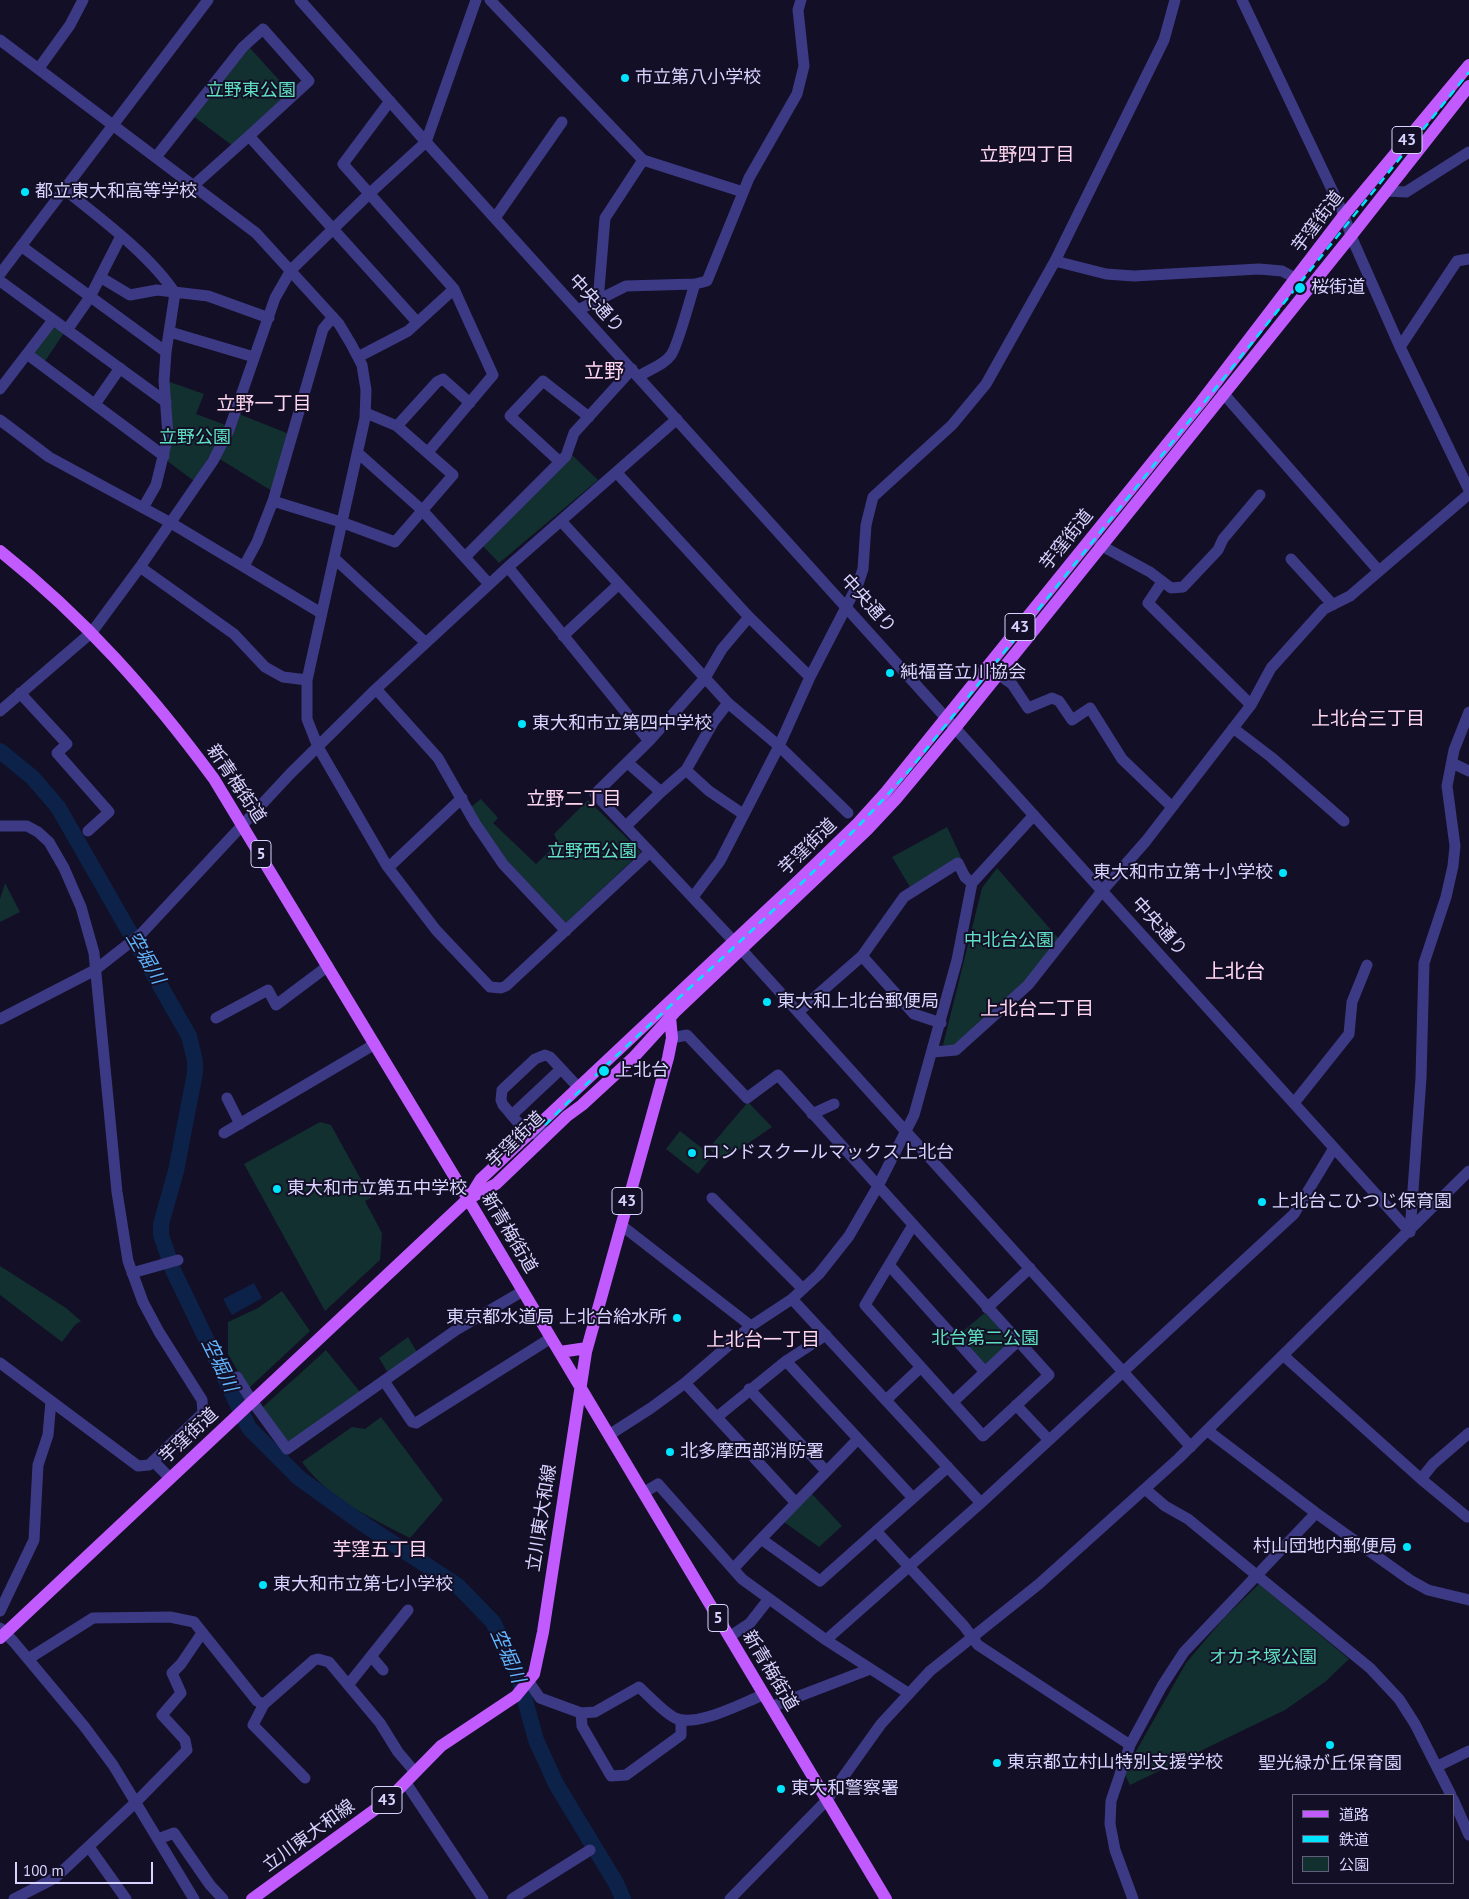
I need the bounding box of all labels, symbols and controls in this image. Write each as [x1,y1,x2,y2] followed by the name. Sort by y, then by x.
[635,67,761,89] place label: 市立第八小学校
[619,72,631,84] marker: 市立第八小学校
[206,80,296,102] park label: 立野東公園
[1392,126,1422,154] road number: 43
[980,145,1074,167] district label: 立野四丁目
[35,181,197,203] place label: 都立東大和高等学校
[19,186,31,198] marker: 都立東大和高等学校
[1288,187,1348,257] street label: 芋窪街道
[564,270,628,338] street label: 中央通り
[1311,277,1365,299] place label: 桜街道
[1293,281,1307,295] marker: 桜街道
[584,360,624,384] district label: 立野
[217,394,311,416] district label: 立野一丁目
[159,427,231,449] park label: 立野公園
[1036,505,1098,575] street label: 芋窪街道
[836,570,900,638] street label: 中央通り
[1005,614,1035,640] road number: 43
[900,662,1026,684] place label: 純福音立川協会
[884,667,896,679] marker: 純福音立川協会
[1311,709,1425,731] district label: 上北台三丁目
[532,713,712,735] place label: 東大和市立第四中学校
[516,718,528,730] marker: 東大和市立第四中学校
[202,741,270,827] street label: 新青梅街道
[527,789,621,811] district label: 立野二丁目
[775,814,841,880] street label: 芋窪街道
[251,841,271,868] road number: 5
[547,841,637,863] park label: 立野西公園
[1093,862,1273,884] place label: 東大和市立第十小学校
[1277,867,1289,879] marker: 東大和市立第十小学校
[1127,893,1191,961] street label: 中央通り
[121,928,169,988] water label: 空堀川
[964,930,1054,952] park label: 中北台公園
[1205,960,1265,984] district label: 上北台
[777,991,939,1013] place label: 東大和上北台郵便局
[761,996,773,1008] marker: 東大和上北台郵便局
[980,999,1094,1021] district label: 上北台二丁目
[615,1060,669,1082] place label: 上北台
[597,1064,611,1078] marker: 上北台
[483,1107,549,1173] street label: 芋窪街道
[702,1142,954,1164] place label: ロンドスクールマックス上北台
[686,1147,698,1159] marker: ロンドスクールマックス上北台
[287,1178,467,1200] place label: 東大和市立第五中学校
[271,1183,283,1195] marker: 東大和市立第五中学校
[612,1188,642,1214] road number: 43
[477,1189,541,1277] street label: 新青梅街道
[1272,1191,1452,1213] place label: 上北台こひつじ保育園
[1256,1196,1268,1208] marker: 上北台こひつじ保育園
[446,1307,667,1329] place label: 東京都水道局 上北台給水所
[671,1312,683,1324] marker: 東京都水道局 上北台給水所
[931,1328,1039,1350] park label: 北台第二公園
[706,1330,820,1352] district label: 上北台一丁目
[196,1334,242,1396] water label: 空堀川
[155,1404,223,1468] street label: 芋窪街道
[680,1441,824,1463] place label: 北多摩西部消防署
[664,1446,676,1458] marker: 北多摩西部消防署
[523,1463,561,1573] street label: 立川東大和線
[1253,1536,1397,1558] place label: 村山団地内郵便局
[333,1540,427,1562] district label: 芋窪五丁目
[1401,1541,1413,1553] marker: 村山団地内郵便局
[273,1574,453,1596] place label: 東大和市立第七小学校
[257,1579,269,1591] marker: 東大和市立第七小学校
[708,1605,728,1632] road number: 5
[485,1625,529,1687] water label: 空堀川
[738,1627,802,1715] street label: 新青梅街道
[1209,1647,1317,1669] park label: オカネ塚公園
[1324,1739,1336,1751] marker: 聖光緑が丘保育園
[1007,1752,1223,1774] place label: 東京都立村山特別支援学校
[1258,1753,1402,1775] place label: 聖光緑が丘保育園
[991,1757,1003,1769] marker: 東京都立村山特別支援学校
[791,1778,899,1800] place label: 東大和警察署
[775,1783,787,1795] marker: 東大和警察署
[372,1786,402,1814] road number: 43
[1292,1794,1454,1884] legend
[259,1796,359,1876] street label: 立川東大和線
[1339,1805,1369,1824] text: 道路
[1339,1830,1369,1849] text: 鉄道
[18,1852,155,1884] scale bar
[1339,1855,1369,1874] text: 公園
[23,1861,64,1880] text: 100 m

